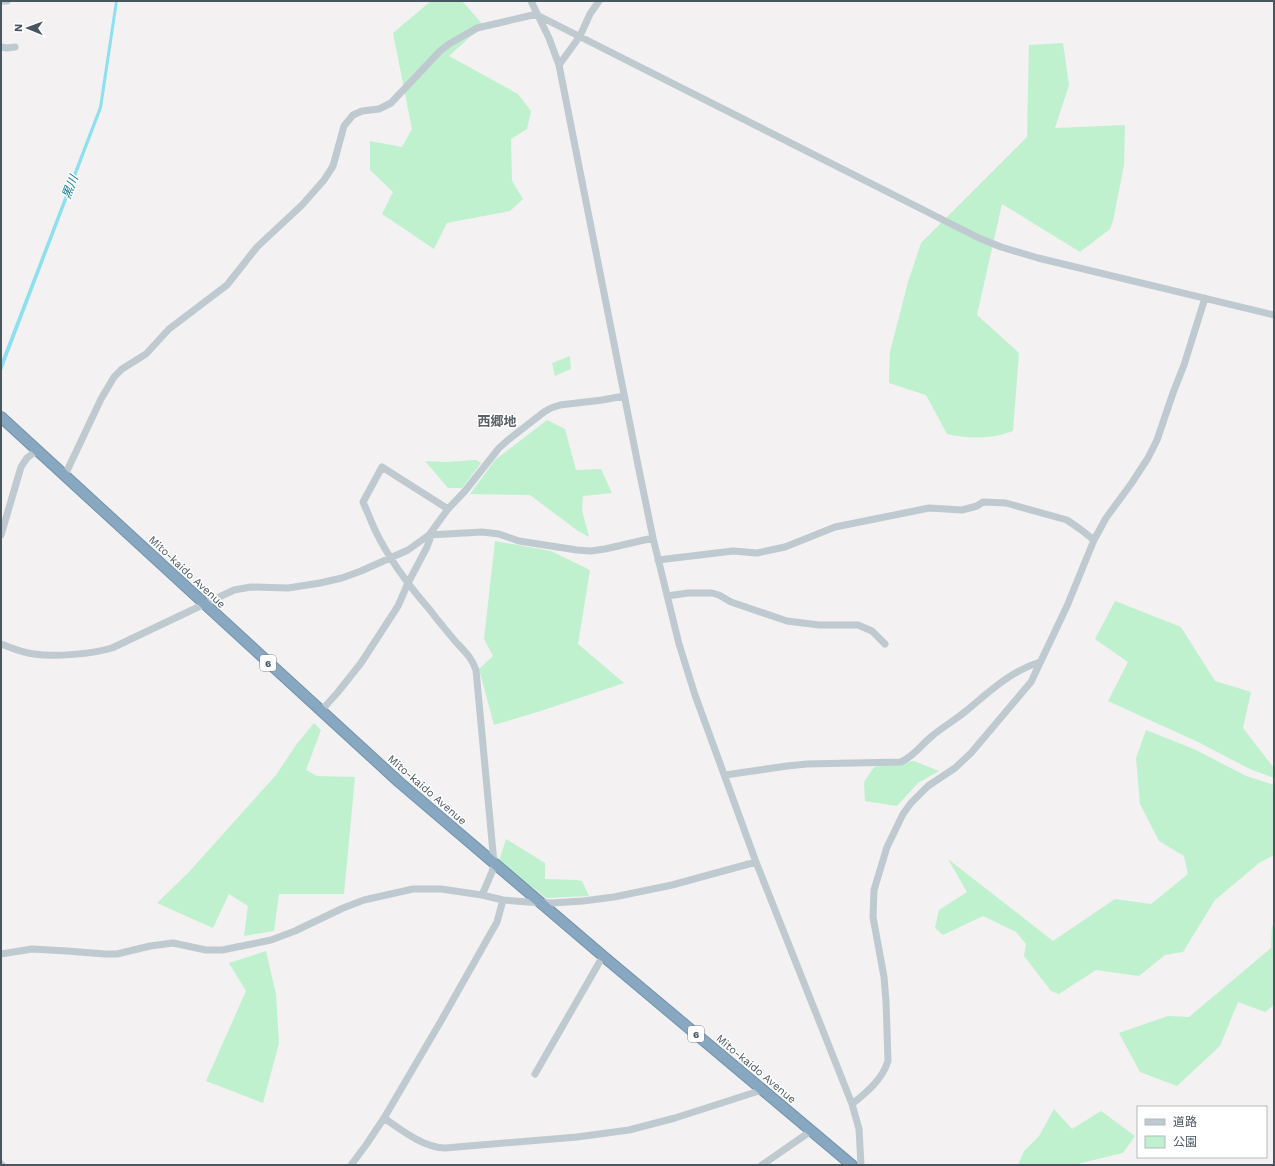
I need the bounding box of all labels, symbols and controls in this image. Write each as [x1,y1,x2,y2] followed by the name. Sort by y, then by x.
[8,8,48,48] north arrow
[12,24,25,32] text: N
[59,171,82,201] water label: 黒川
[477,414,517,429] district label: 西郷地
[146,533,228,611] street label: Mito-kaido Avenue
[260,655,276,671] road number: 6
[385,752,469,828] street label: Mito-kaido Avenue
[688,1026,704,1042] road number: 6
[713,1032,799,1106] street label: Mito-kaido Avenue
[1137,1106,1267,1158] legend
[1173,1115,1197,1129] text: 道路
[1173,1135,1197,1149] text: 公園

